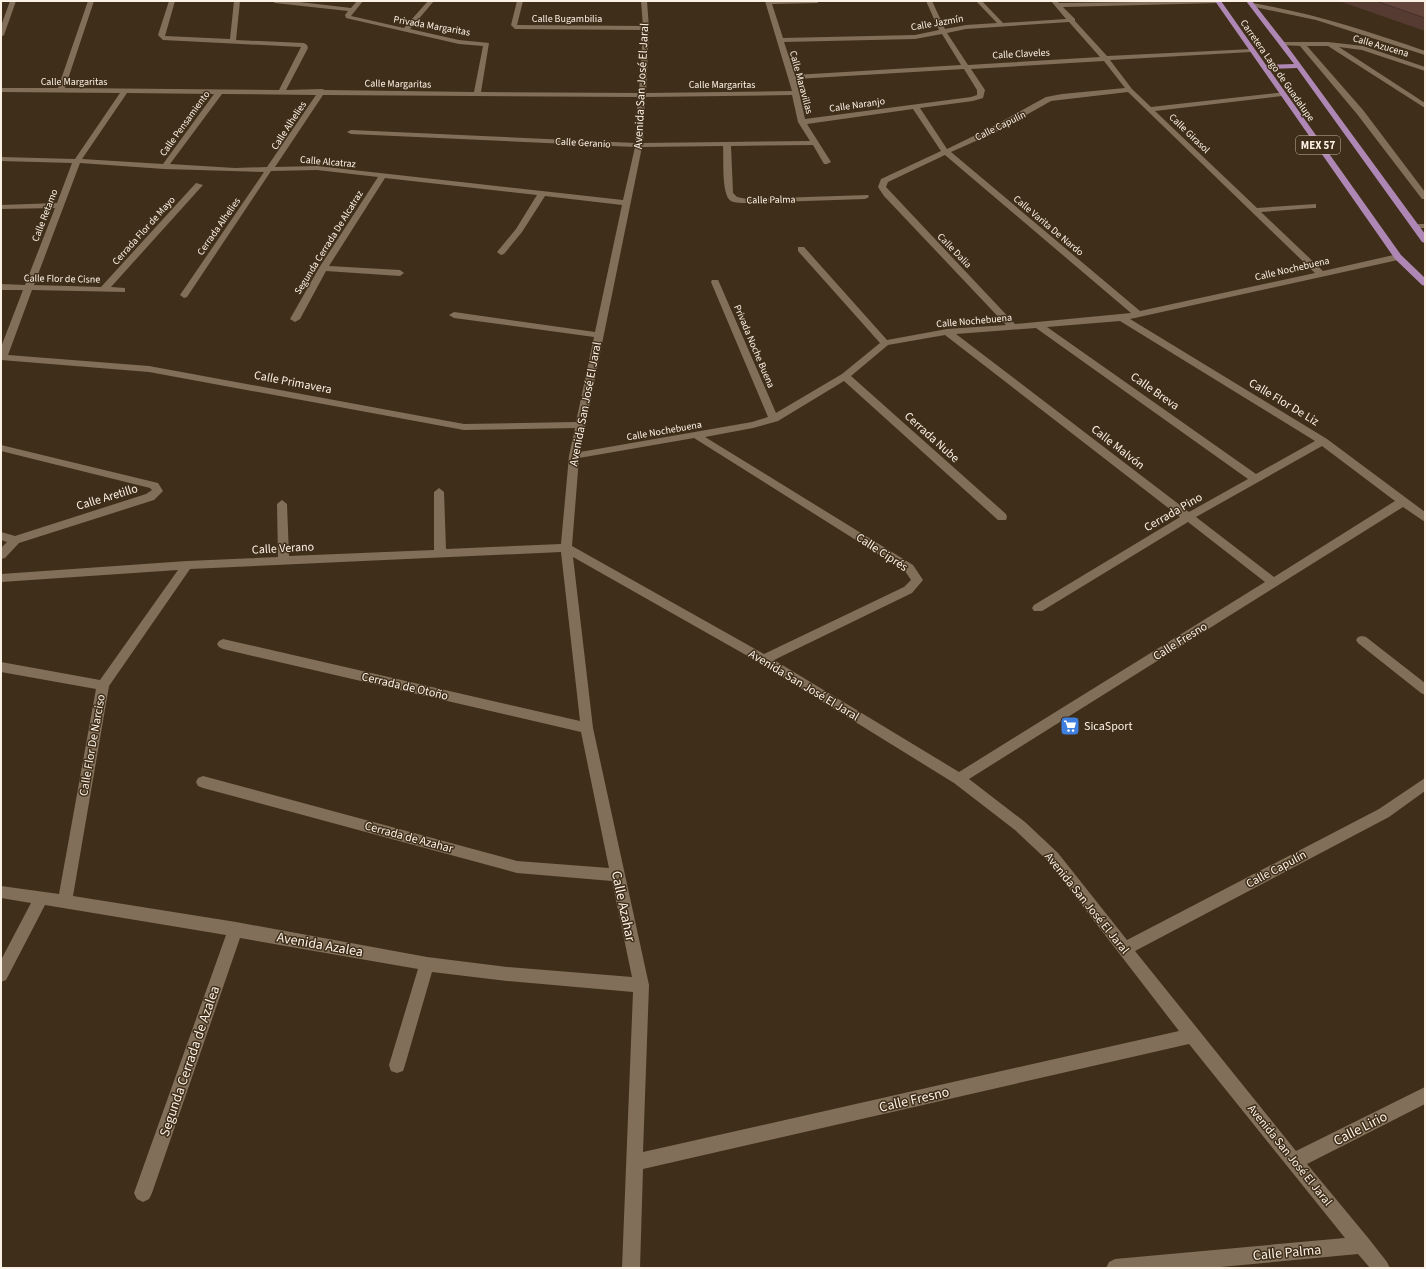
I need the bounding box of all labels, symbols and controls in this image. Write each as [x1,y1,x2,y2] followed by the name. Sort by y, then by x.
[910,11,965,34] street label: Calle Jazmín
[392,12,471,40] street label: Privada Margaritas
[532,12,602,26] street label: Calle Bugambilia
[1237,17,1318,124] street label: Carretera Lago de Guadalupe
[630,23,653,149] street label: Avenida San José El Jaral
[1351,31,1410,61] street label: Calle Azucena
[992,46,1050,62] street label: Calle Claveles
[786,49,816,115] street label: Calle Maravillas
[41,75,107,89] street label: Calle Margaritas
[364,76,431,92] street label: Calle Margaritas
[689,78,755,92] street label: Calle Margaritas
[156,88,213,159] street label: Calle Pensamiento
[828,94,886,116] street label: Calle Naranjo
[268,99,310,153] street label: Calle Alhelies
[973,108,1028,144] street label: Calle Capulín
[1166,111,1213,157] street label: Calle Girasol
[555,135,611,151] street label: Calle Geranio
[1296,136,1340,154] road number: MEX 57
[299,153,356,171] street label: Calle Alcatraz
[29,187,61,244] street label: Calle Retamo
[291,188,367,297] street label: Segunda Cerrada De Alcatraz
[1010,192,1087,259] street label: Calle Varita De Nardo
[109,193,178,268] street label: Cerrada Flor de Mayo
[746,193,796,207] street label: Calle Palma
[194,195,244,258] street label: Cerrada Alhelies
[934,230,975,271] street label: Calle Dalia
[1254,254,1331,284] street label: Calle Nochebuena
[24,271,100,287] street label: Calle Flor de Cisne
[730,303,778,390] street label: Privada Noche Buena
[936,311,1013,331] street label: Calle Nochebuena
[565,341,606,468] street label: Avenida San José El Jaral
[253,367,333,398] street label: Calle Primavera
[1127,368,1182,414] street label: Calle Breva
[1245,375,1322,430] street label: Calle Flor De Liz
[900,408,963,467] street label: Cerrada Nube
[625,417,703,444] street label: Calle Nochebuena
[1087,421,1148,474] street label: Calle Malvón
[74,480,140,515] street label: Calle Aretillo
[1141,489,1206,536] street label: Cerrada Pino
[852,529,911,576] street label: Calle Ciprés
[251,538,315,559] street label: Calle Verano
[1150,618,1211,665] street label: Calle Fresno
[745,646,862,725] street label: Avenida San José El Jaral
[360,668,450,705] street label: Cerrada de Otoño
[75,693,110,797] street label: Calle Flor De Narciso
[1059,715,1081,737] supermarket icon: SicaSport
[1084,718,1133,735] place label: SicaSport
[363,817,456,858] street label: Cerrada de Azahar
[1243,846,1309,892] street label: Calle Capulín
[1040,849,1133,958] street label: Avenida San José El Jaral
[606,869,640,944] street label: Calle Azahar
[275,928,365,962] street label: Avenida Azalea
[155,983,225,1139] street label: Segunda Cerrada de Azalea
[877,1082,951,1118] street label: Calle Fresno
[1243,1101,1336,1210] street label: Avenida San José El Jaral
[1330,1107,1391,1151] street label: Calle Lirio
[1252,1240,1322,1266] street label: Calle Palma

